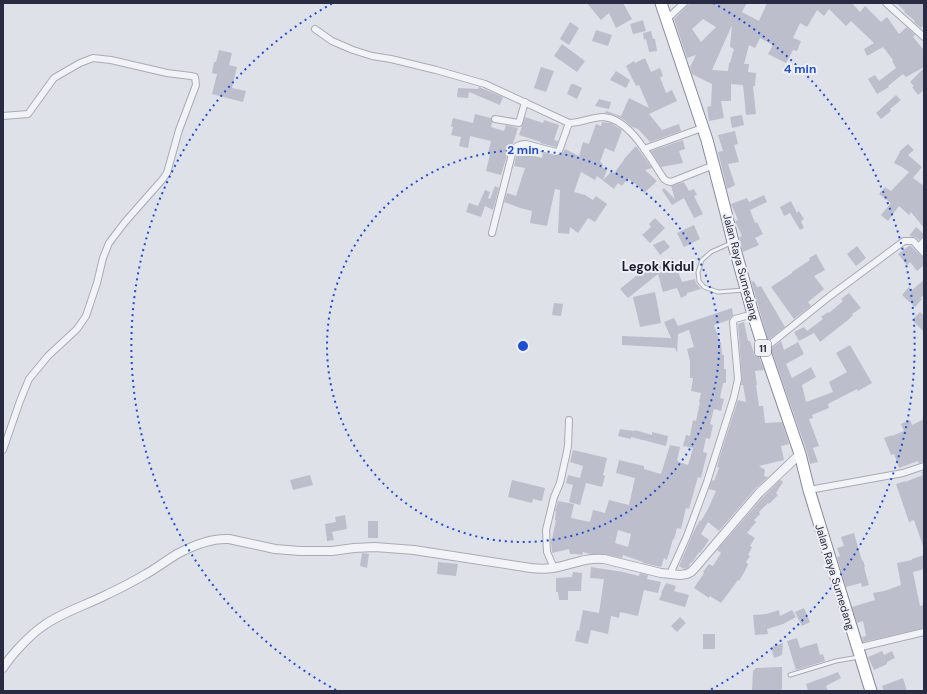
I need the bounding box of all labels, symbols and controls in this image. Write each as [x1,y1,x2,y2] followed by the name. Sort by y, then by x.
[784,61,816,77] text: 4 min
[507,142,539,158] text: 2 min
[720,212,762,322] street label: Jalan Raya Sumedang
[622,258,694,275] district label: Legok Kidul
[516,339,530,353] centre of rings
[755,340,771,356] road number: 11
[812,522,858,632] street label: Jalan Raya Sumedang

